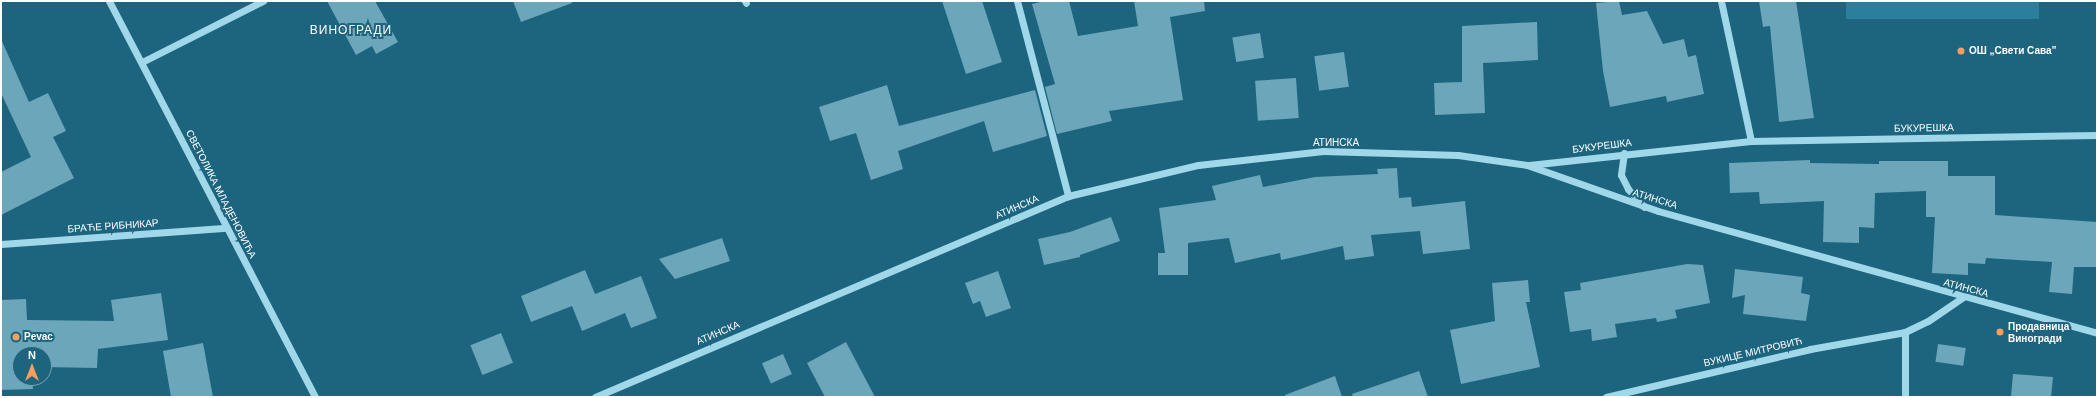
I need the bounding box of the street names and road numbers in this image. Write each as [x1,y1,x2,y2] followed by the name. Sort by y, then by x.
[1894,121,1954,135] street label: БУКУРЕШКА
[183,128,259,260] street label: СВЕТОЛИКА МЛАДЕНОВИЋА
[1572,136,1632,156] street label: БУКУРЕШКА
[1313,137,1359,149] street label: АТИНСКА
[1631,187,1679,211] street label: АТИНСКА
[993,192,1041,222] street label: АТИНСКА
[67,217,159,235] street label: БРАЋЕ РИБНИКАР
[1942,276,1990,300] street label: АТИНСКА
[694,318,742,348] street label: АТИНСКА
[1703,335,1803,369] street label: ВУКИЦЕ МИТРОВИЋ

